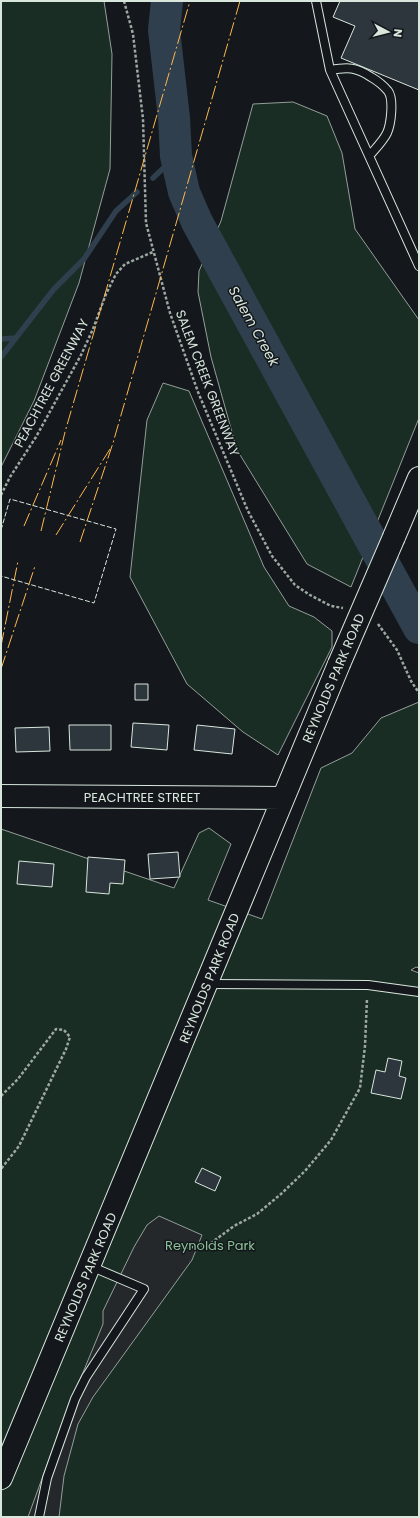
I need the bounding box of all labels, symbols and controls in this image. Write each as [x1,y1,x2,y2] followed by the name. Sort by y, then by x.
[368,12,408,52] north arrow
[389,28,406,38] text: N
[224,282,285,370] water label: Salem Creek
[171,307,244,460] street label: SALEM CREEK GREENWAY
[9,315,94,451] street label: PEACHTREE GREENWAY
[298,611,369,746] street label: REYNOLDS PARK ROAD
[84,788,200,807] street label: PEACHTREE STREET
[175,910,244,1046] street label: REYNOLDS PARK ROAD
[50,1210,121,1345] street label: REYNOLDS PARK ROAD
[165,1236,255,1255] park label: Reynolds Park

